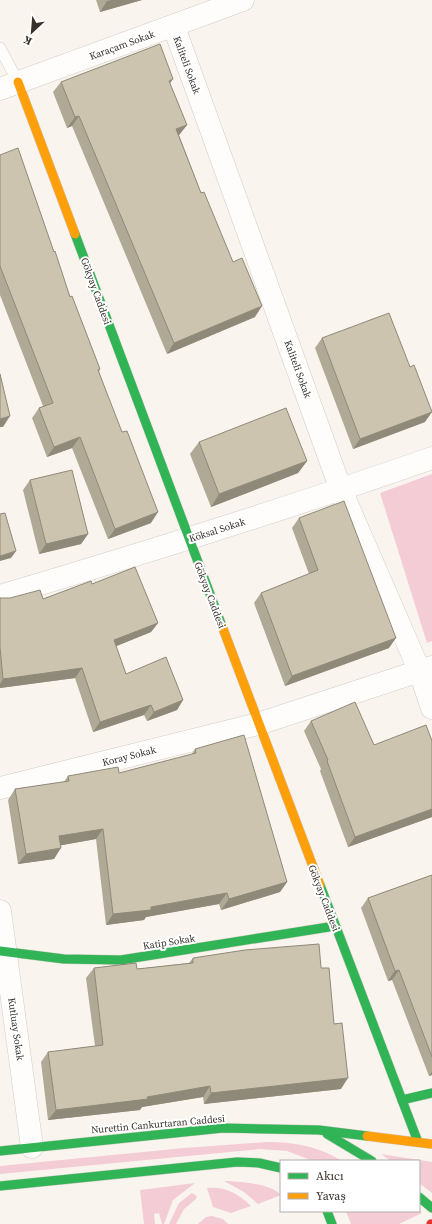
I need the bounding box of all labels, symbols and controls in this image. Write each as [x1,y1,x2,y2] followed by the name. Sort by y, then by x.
[12,12,52,52] north arrow
[88,27,157,63] street label: Karaçam Sokak
[21,32,35,49] text: K
[171,34,204,96] street label: Kaliteli Sokak
[78,256,114,326] street label: Gökyay Caddesi
[282,338,315,400] street label: Kaliteli Sokak
[187,515,247,545] street label: Köksal Sokak
[191,560,229,630] street label: Gökyay Caddesi
[101,743,158,769] street label: Koray Sokak
[305,863,343,933] street label: Gökyay Caddesi
[142,931,196,953] street label: Katip Sokak
[5,997,27,1062] street label: Kutluay Sokak
[91,1112,225,1136] street label: Nurettin Cankurtaran Caddesi
[280,1160,420,1212] legend
[316,1168,344,1184] text: Akıcı
[316,1188,346,1204] text: Yavaş

